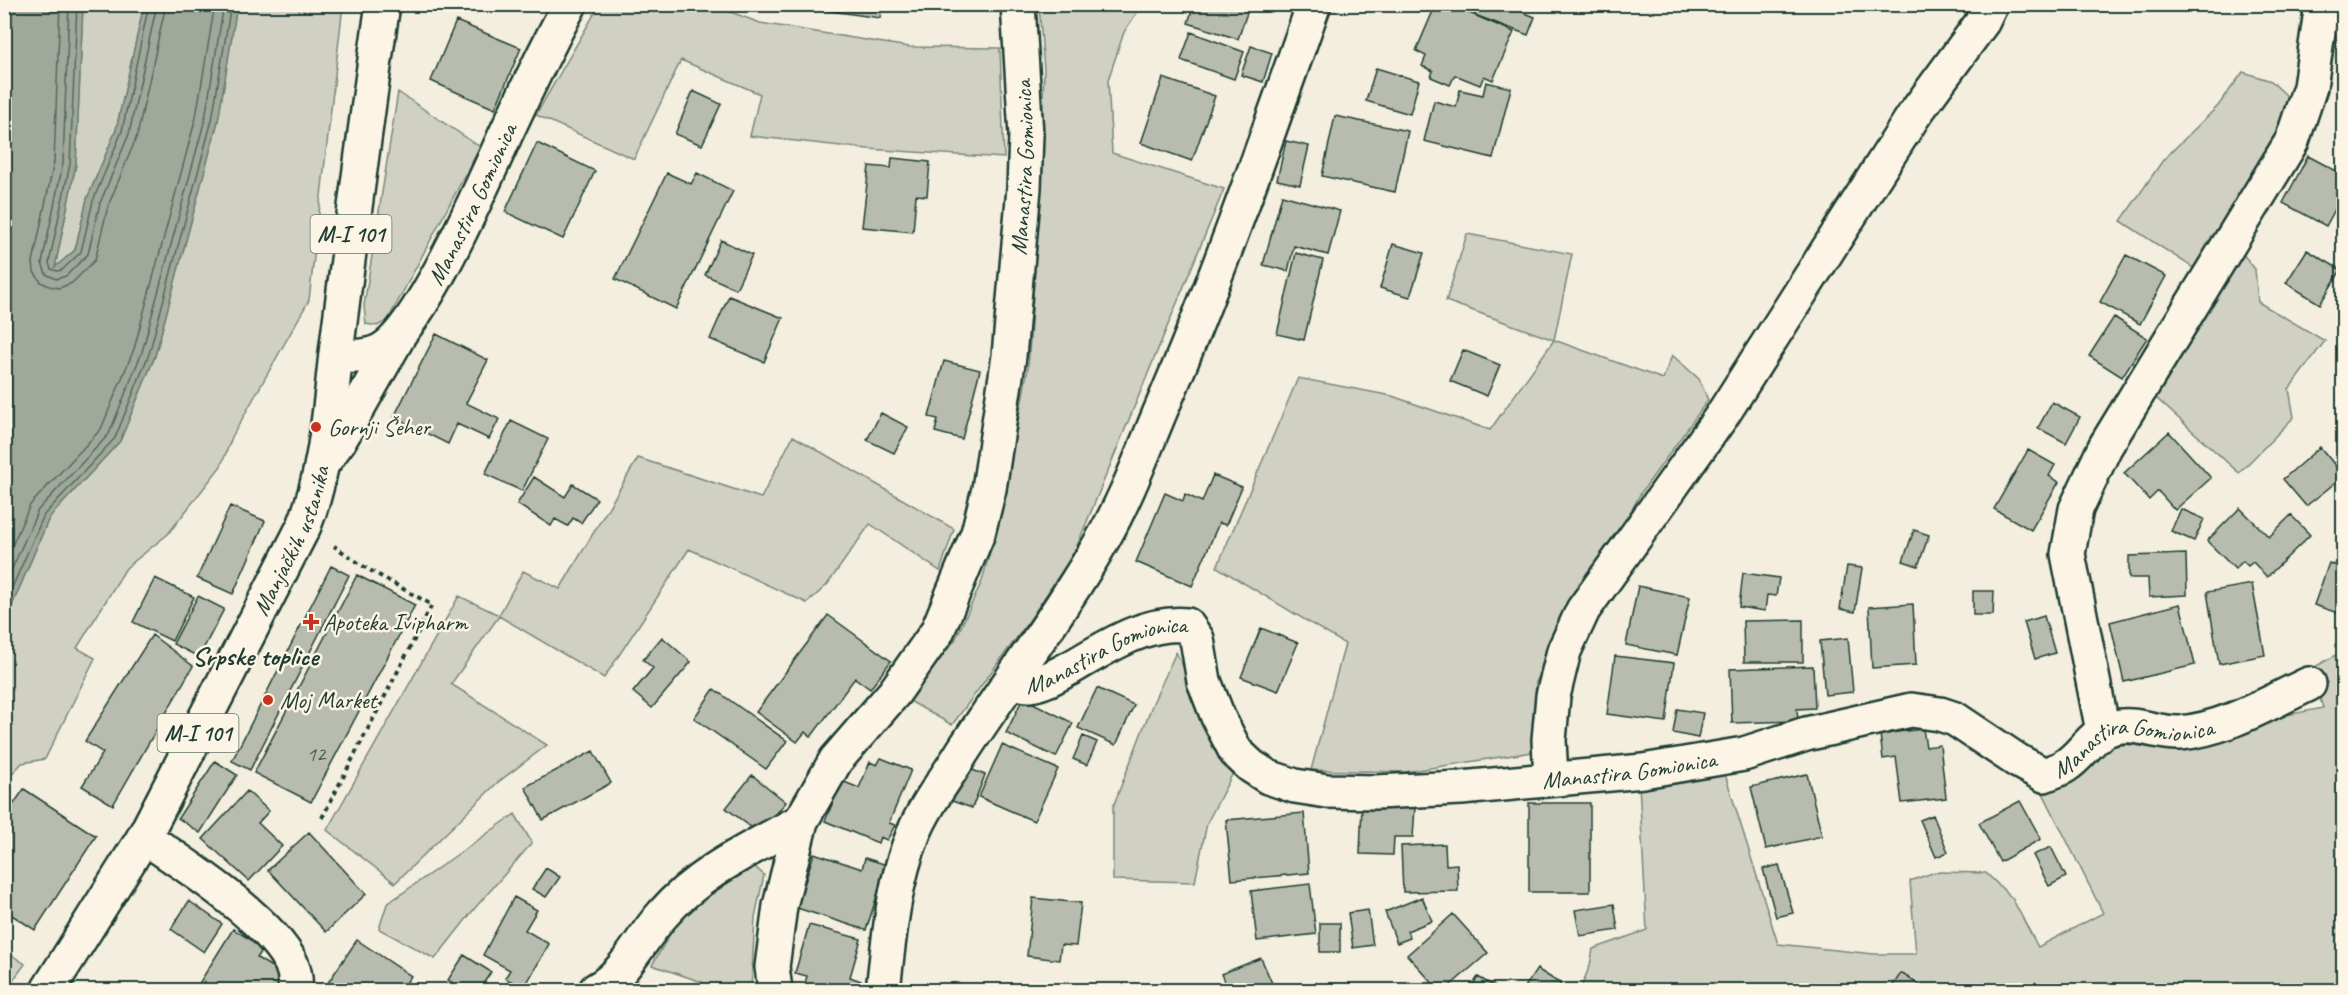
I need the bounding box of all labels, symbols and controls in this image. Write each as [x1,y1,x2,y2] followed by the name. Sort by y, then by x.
[1003,77,1041,256] street label: Manastira Gomionica
[420,117,525,290] street label: Manastira Gomionica
[310,215,392,253] road number: M-I 101
[328,412,432,442] place label: Gornji Šeher
[309,420,323,434] marker: Gornji Šeher
[246,462,336,621] street label: Manjačkih ustanika
[323,607,469,637] place label: Apoteka Ivipharm
[1022,609,1190,701] street label: Manastira Gomionica
[304,615,318,629] marker: Apoteka Ivipharm
[192,639,321,673] district label: Srpske toplice
[280,685,378,715] place label: Moj Market
[261,693,275,707] marker: Moj Market
[2048,710,2219,785] street label: Manastira Gomionica
[158,714,238,752] road number: M-I 101
[307,741,327,767] house number: 12
[1541,744,1721,795] street label: Manastira Gomionica

